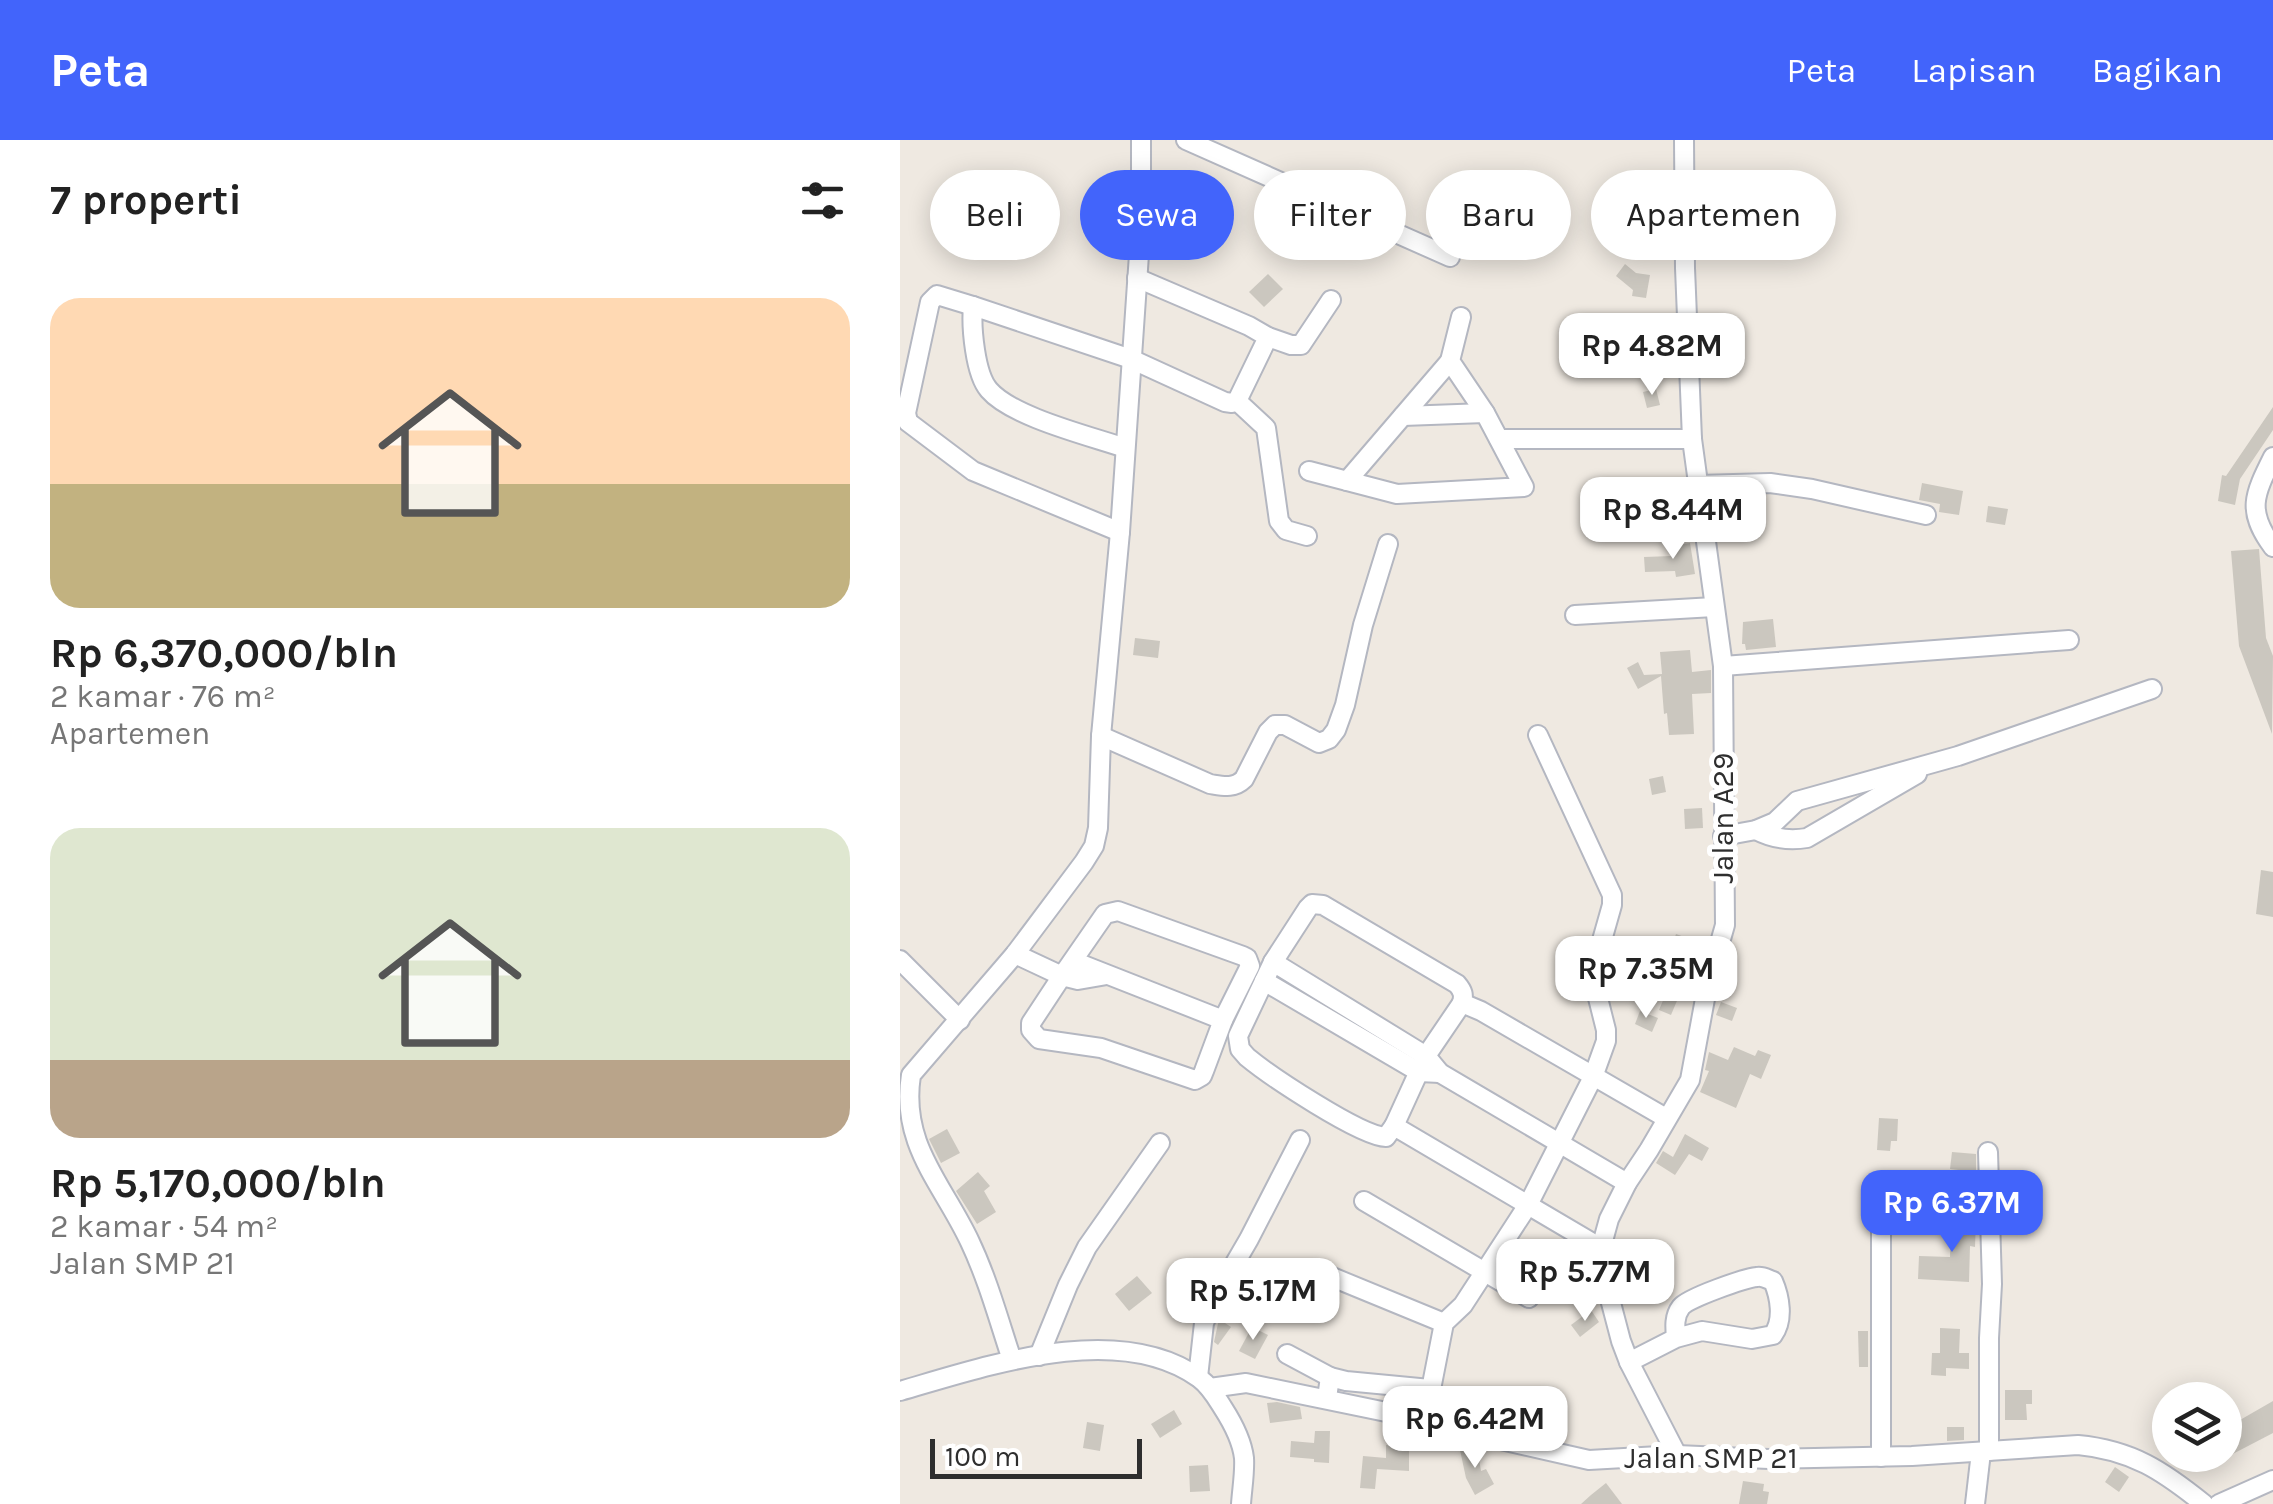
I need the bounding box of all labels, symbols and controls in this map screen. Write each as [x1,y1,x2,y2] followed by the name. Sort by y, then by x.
[50,42,150,98] text: Peta
[1787,50,1856,91] text: Peta
[1911,50,2037,91] text: Lapisan
[2092,50,2223,91] text: Bagikan
[930,170,1060,260] chip: Beli
[1080,170,1234,260] chip: Sewa
[1254,170,1406,260] chip: Filter
[1426,170,1571,260] chip: Baru
[1591,170,1836,260] chip: Apartemen
[795,173,850,228] icon: filters
[50,175,242,225] text: 7 properti
[1549,313,1755,398] pin: Rp 4.82M
[1581,327,1723,364] text: Rp 4.82M
[360,363,540,543] icon: home
[1570,477,1776,562] pin: Rp 8.44M
[1602,491,1744,528] text: Rp 8.44M
[50,628,398,678] text: Rp 6,370,000/bln
[50,678,276,715] text: 2 kamar · 76 m²
[50,715,210,752] text: Apartemen
[1705,753,1741,883] street label: Jalan A29
[360,893,540,1073] icon: home
[1543,936,1749,1021] pin: Rp 7.35M
[1577,950,1715,987] text: Rp 7.35M
[50,1158,386,1208] text: Rp 5,170,000/bln
[1849,1170,2055,1255] pin: Rp 6.37M
[1883,1184,2021,1221] text: Rp 6.37M
[50,1208,278,1245] text: 2 kamar · 54 m²
[1482,1239,1688,1324] pin: Rp 5.77M
[50,1245,235,1282] text: Jalan SMP 21
[1518,1253,1652,1290] text: Rp 5.77M
[1150,1258,1356,1343] pin: Rp 5.17M
[1188,1272,1318,1309] text: Rp 5.17M
[2152,1382,2242,1472] map controls
[2152,1382,2242,1472] button: layers
[1372,1386,1578,1471] pin: Rp 6.42M
[1405,1400,1545,1437] text: Rp 6.42M
[930,1434,1142,1478] scale bar
[945,1440,1020,1473] text: 100 m
[1624,1440,1798,1476] street label: Jalan SMP 21

